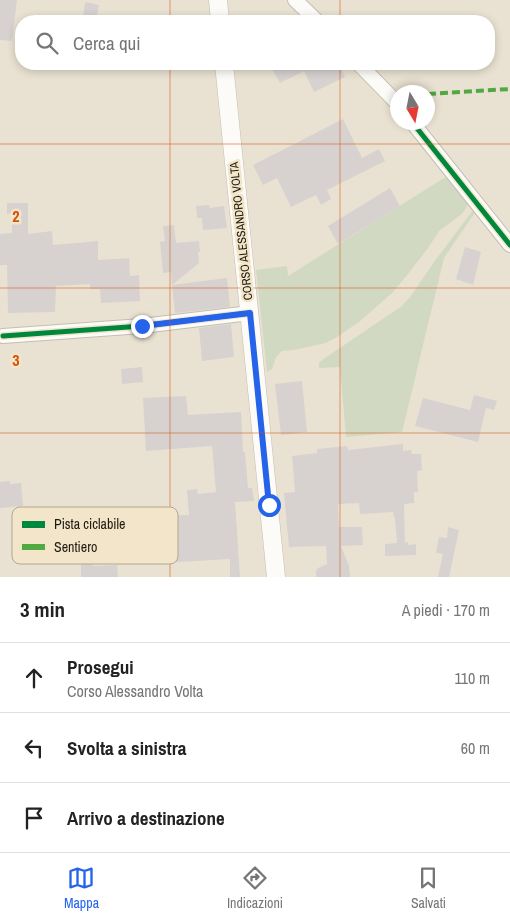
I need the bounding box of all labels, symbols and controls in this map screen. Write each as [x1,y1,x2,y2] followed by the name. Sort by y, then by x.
[15,15,495,70] search box
[33,29,61,57] icon: search
[73,30,141,56] text: Cerca qui
[390,85,435,130] north arrow
[226,161,256,301] street label: CORSO ALESSANDRO VOLTA
[12,205,20,227] text: 2
[131,315,154,338] route end
[12,349,20,371] text: 3
[258,494,281,517] route start
[12,507,178,564] legend
[54,515,125,533] text: Pista ciclabile
[54,538,97,556] text: Sentiero
[20,595,65,624] text: 3 min
[402,599,490,621] text: A piedi · 170 m
[67,654,134,680] text: Prosegui
[20,664,48,692] icon: ahead
[454,667,490,689] text: 110 m
[67,680,203,702] text: Corso Alessandro Volta
[20,734,48,762] icon: left
[67,735,187,761] text: Svolta a sinistra
[461,737,490,759] text: 60 m
[20,804,48,832] icon: arrive
[67,805,225,831] text: Arrivo a destinazione
[64,864,99,912] tab: Mappa
[227,864,283,912] tab: Indicazioni
[411,864,446,912] tab: Salvati

